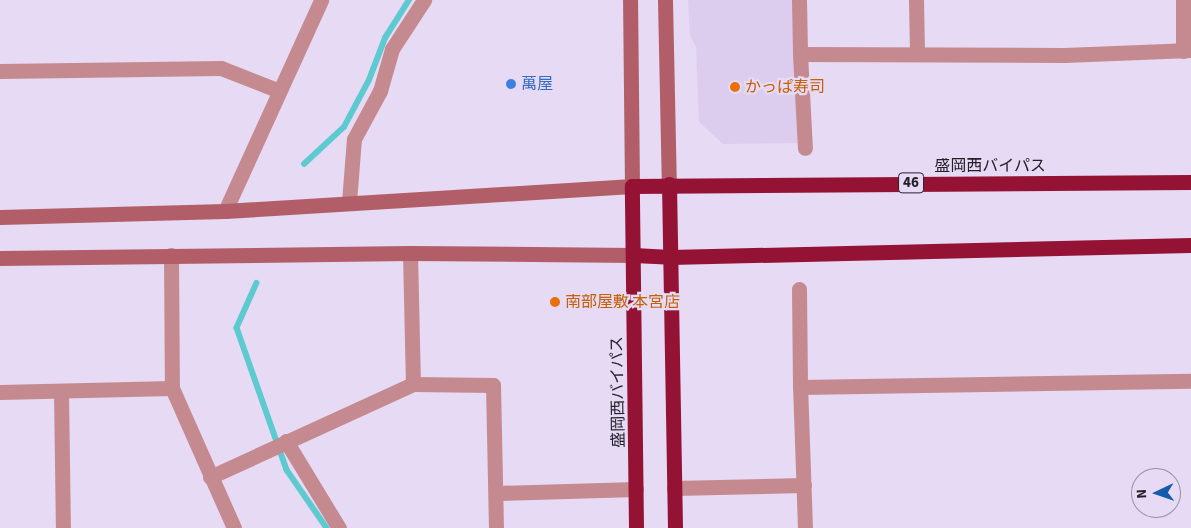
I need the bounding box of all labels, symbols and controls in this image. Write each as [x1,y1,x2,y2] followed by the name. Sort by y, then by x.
[521,74,553,94] place label: 萬屋
[745,77,825,97] place label: かっぱ寿司
[505,78,517,90] marker: 萬屋
[729,81,741,93] marker: かっぱ寿司
[934,156,1046,176] street label: 盛岡西バイパス
[897,170,925,196] road number: 46
[565,292,680,312] place label: 南部屋敷 本宮店
[549,296,561,308] marker: 南部屋敷 本宮店
[607,336,629,448] street label: 盛岡西バイパス
[1131,468,1181,518] north arrow
[1132,489,1152,499] text: N

